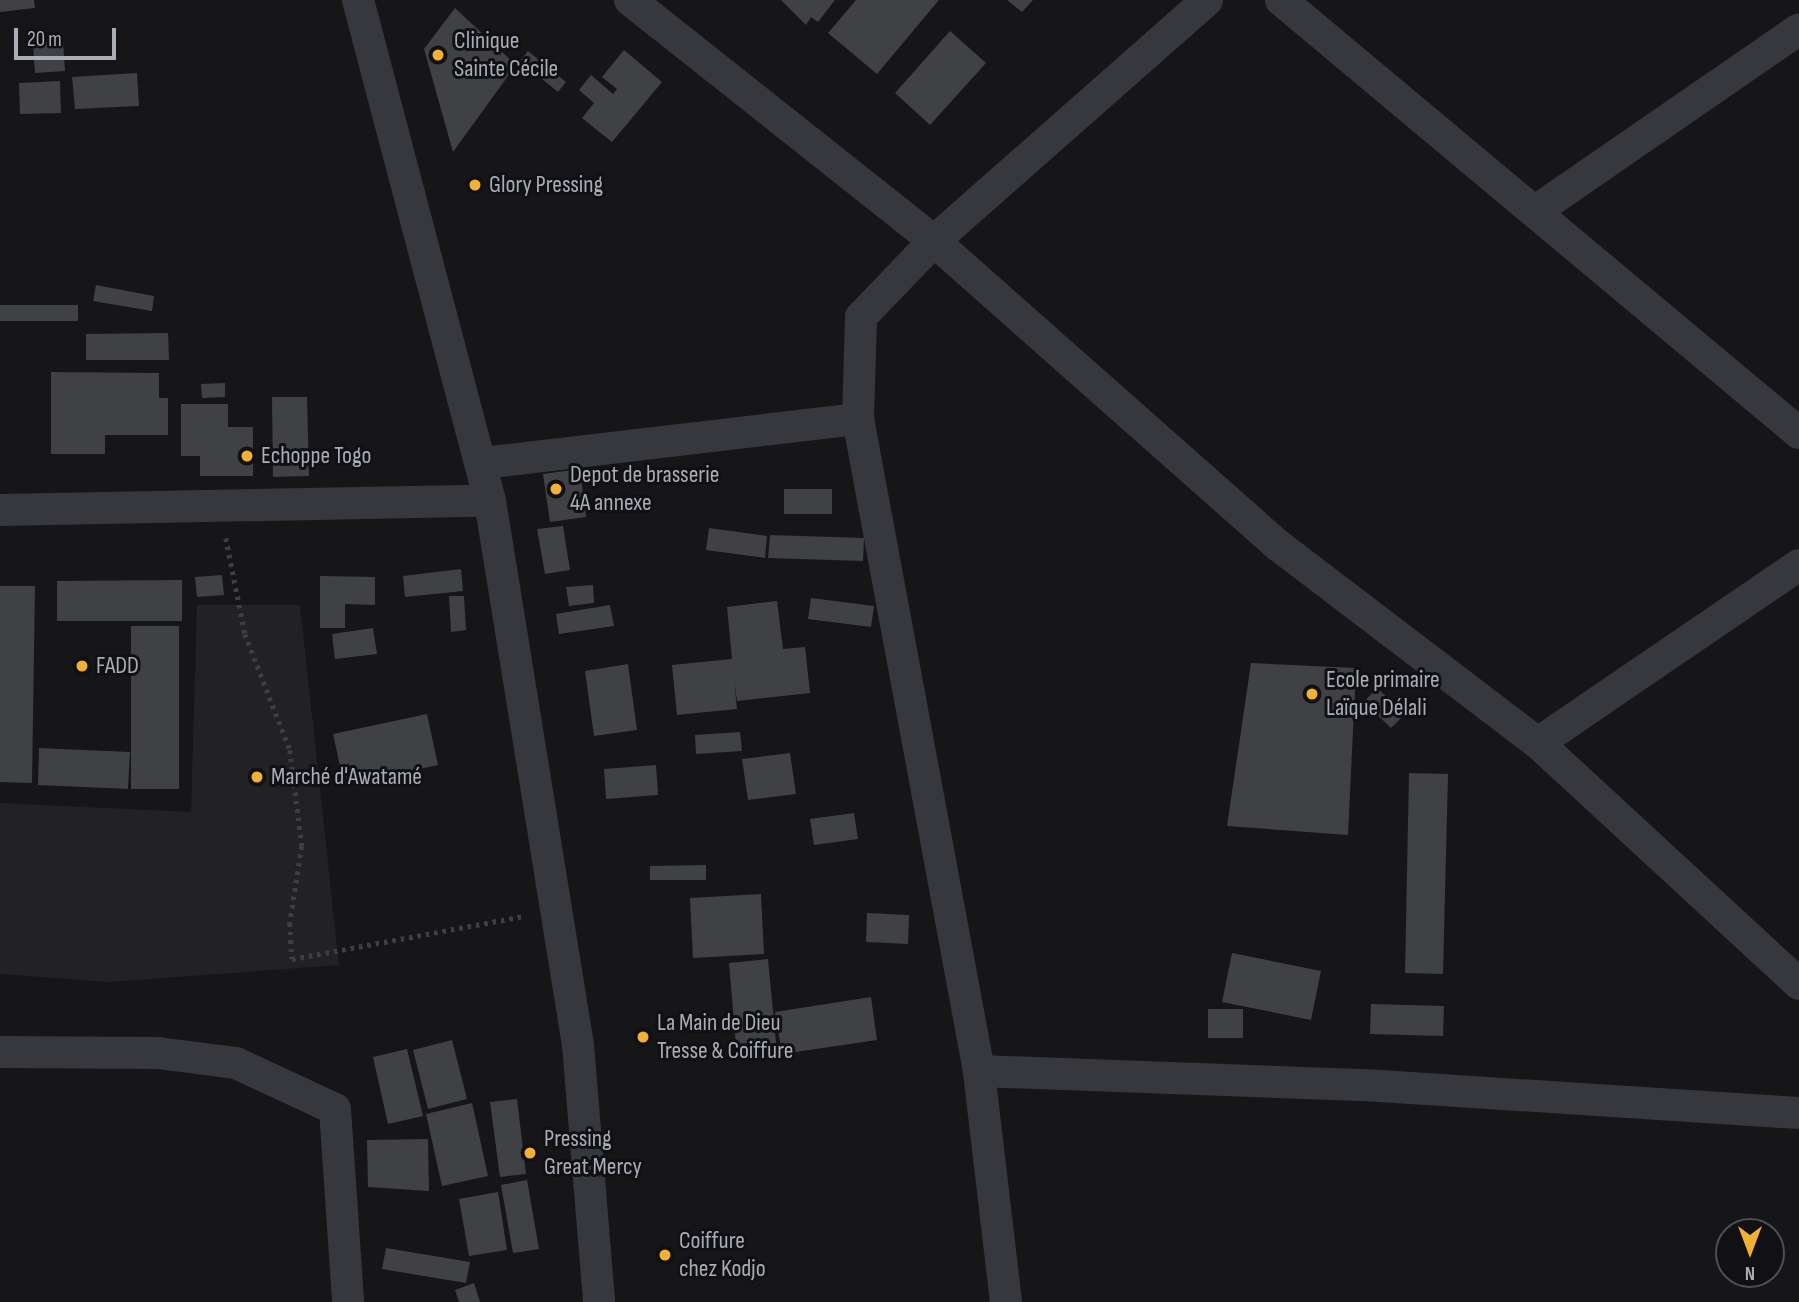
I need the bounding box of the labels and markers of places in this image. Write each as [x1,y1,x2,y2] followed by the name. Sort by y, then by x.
[454,27,558,83] place label: Clinique Sainte Cécile
[428,45,448,65] marker: Clinique Sainte Cécile
[489,171,603,199] place label: Glory Pressing
[467,177,483,193] marker: Glory Pressing
[261,442,371,470] place label: Echoppe Togo
[239,448,255,464] marker: Echoppe Togo
[570,461,719,517] place label: Depot de brasserie 4A annexe
[548,481,564,497] marker: Depot de brasserie 4A annexe
[96,652,139,680] place label: FADD
[74,658,90,674] marker: FADD
[1326,666,1440,722] place label: Ecole primaire Laïque Délali
[1304,686,1320,702] marker: Ecole primaire Laïque Délali
[271,763,422,791] place label: Marché d'Awatamé
[249,769,265,785] marker: Marché d'Awatamé
[657,1009,793,1065] place label: La Main de Dieu Tresse & Coiffure
[635,1029,651,1045] marker: La Main de Dieu Tresse & Coiffure
[544,1125,642,1181] place label: Pressing Great Mercy
[522,1145,538,1161] marker: Pressing Great Mercy
[679,1227,766,1283] place label: Coiffure chez Kodjo
[657,1247,673,1263] marker: Coiffure chez Kodjo

